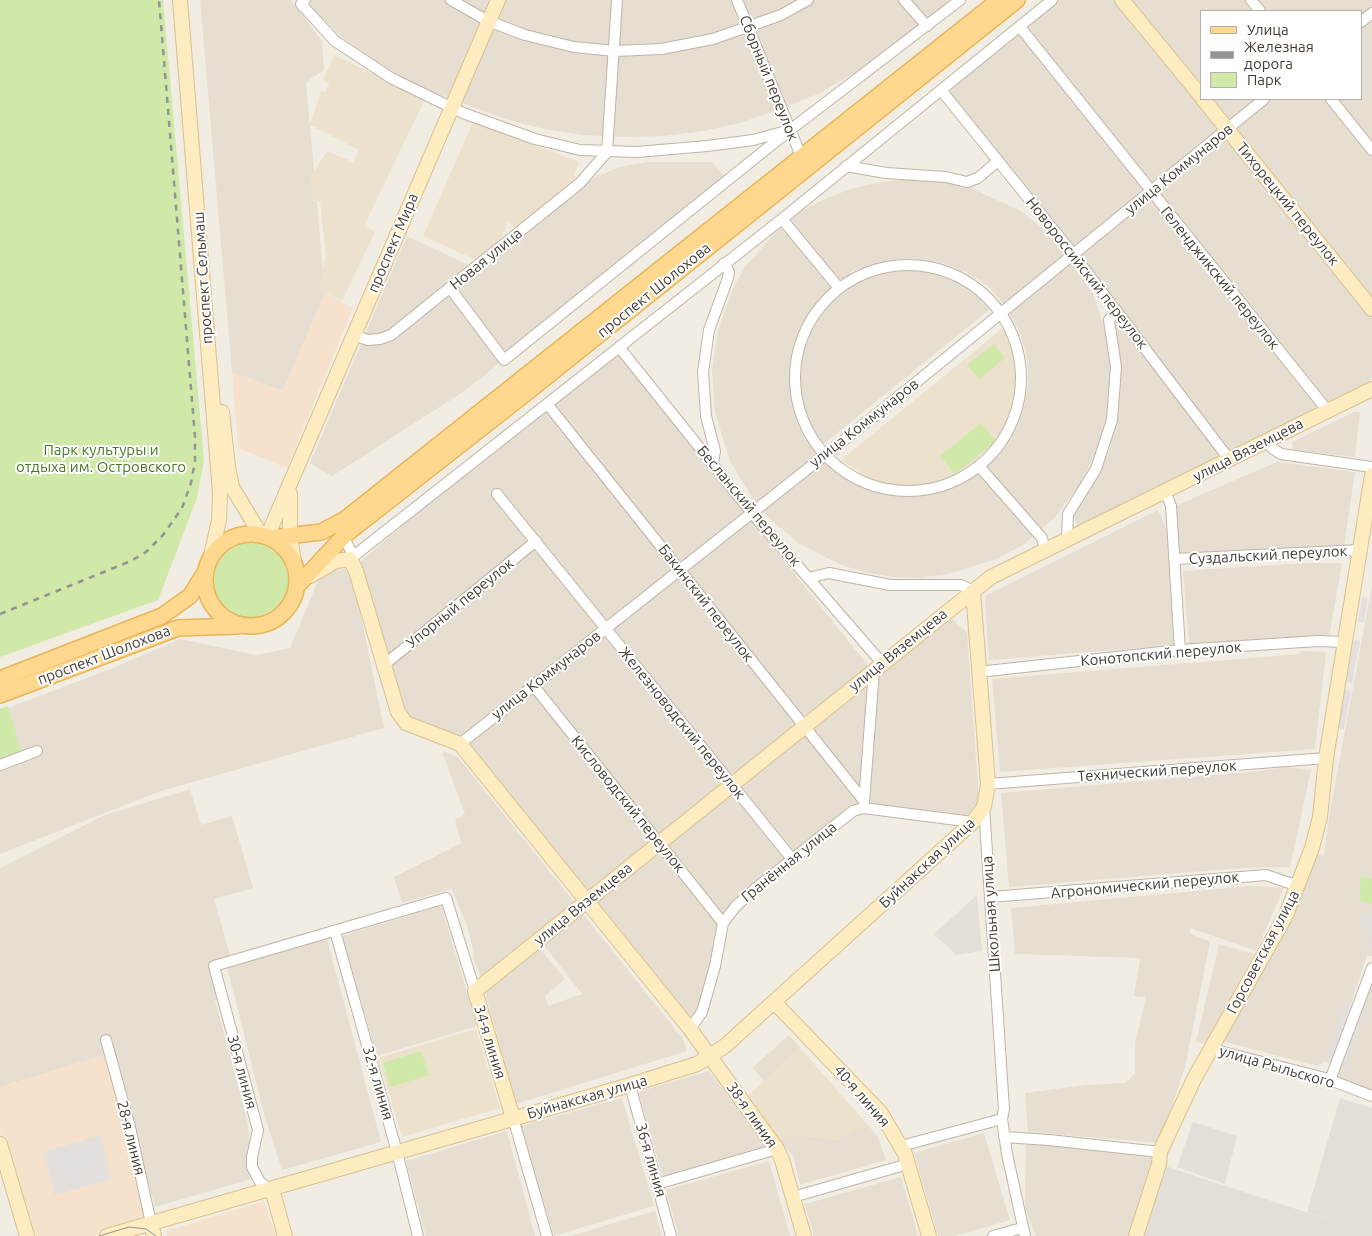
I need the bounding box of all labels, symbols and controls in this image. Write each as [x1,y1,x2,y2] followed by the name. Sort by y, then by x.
[1200,10,1362,100] legend
[736,13,802,143] street label: Сборный переулок
[1247,21,1289,38] text: Улица
[1244,38,1314,72] text: Железная дорога
[1247,71,1282,88] text: Парк
[1121,120,1237,218] street label: улица Коммунаров
[1233,139,1343,269] street label: Тихорецкий переулок
[364,191,422,295] street label: проспект Мира
[1022,194,1152,352] street label: Новороссийский переулок
[1157,203,1283,353] street label: Геленджикский переулок
[189,211,217,345] street label: проспект Сельмаш
[446,224,526,294] street label: Новая улица
[594,239,714,341] street label: проспект Шолохова
[806,375,922,471] street label: улица Коммунаров
[1190,414,1306,486] street label: улица Вяземцева
[16,441,186,476] park label: Парк культуры и отдыха им. Островского
[693,442,805,570] street label: Бесланский переулок
[654,541,758,665] street label: Бакинский переулок
[1188,542,1348,568] street label: Суздальский переулок
[403,554,517,652] street label: Упорный переулок
[845,605,951,695] street label: улица Вяземцева
[35,621,173,689] street label: проспект Шолохова
[488,627,604,723] street label: улица Коммунаров
[1080,638,1242,670] street label: Конотопский переулок
[615,643,749,803] street label: Железноводский переулок
[567,732,689,876] street label: Кисловодский переулок
[1077,756,1237,786] street label: Технический переулок
[875,814,979,912] street label: Буйнакская улица
[738,818,840,906] street label: Гранённая улица
[978,855,1004,973] street label: Школьная улица
[530,859,636,949] street label: улица Вяземцева
[1050,868,1240,902] street label: Агрономический переулок
[1223,887,1303,1017] street label: Горсоветская улица
[470,1003,510,1081] street label: 34-я линия
[223,1033,261,1111] street label: 30-я линия
[1217,1042,1337,1092] street label: улица Рыльского
[359,1044,397,1122] street label: 32-я линия
[830,1061,894,1131] street label: 40-я линия
[525,1071,649,1123] street label: Буйнакская улица
[723,1079,781,1151] street label: 38-я линия
[113,1099,149,1177] street label: 28-я линия
[632,1121,670,1199] street label: 36-я линия

